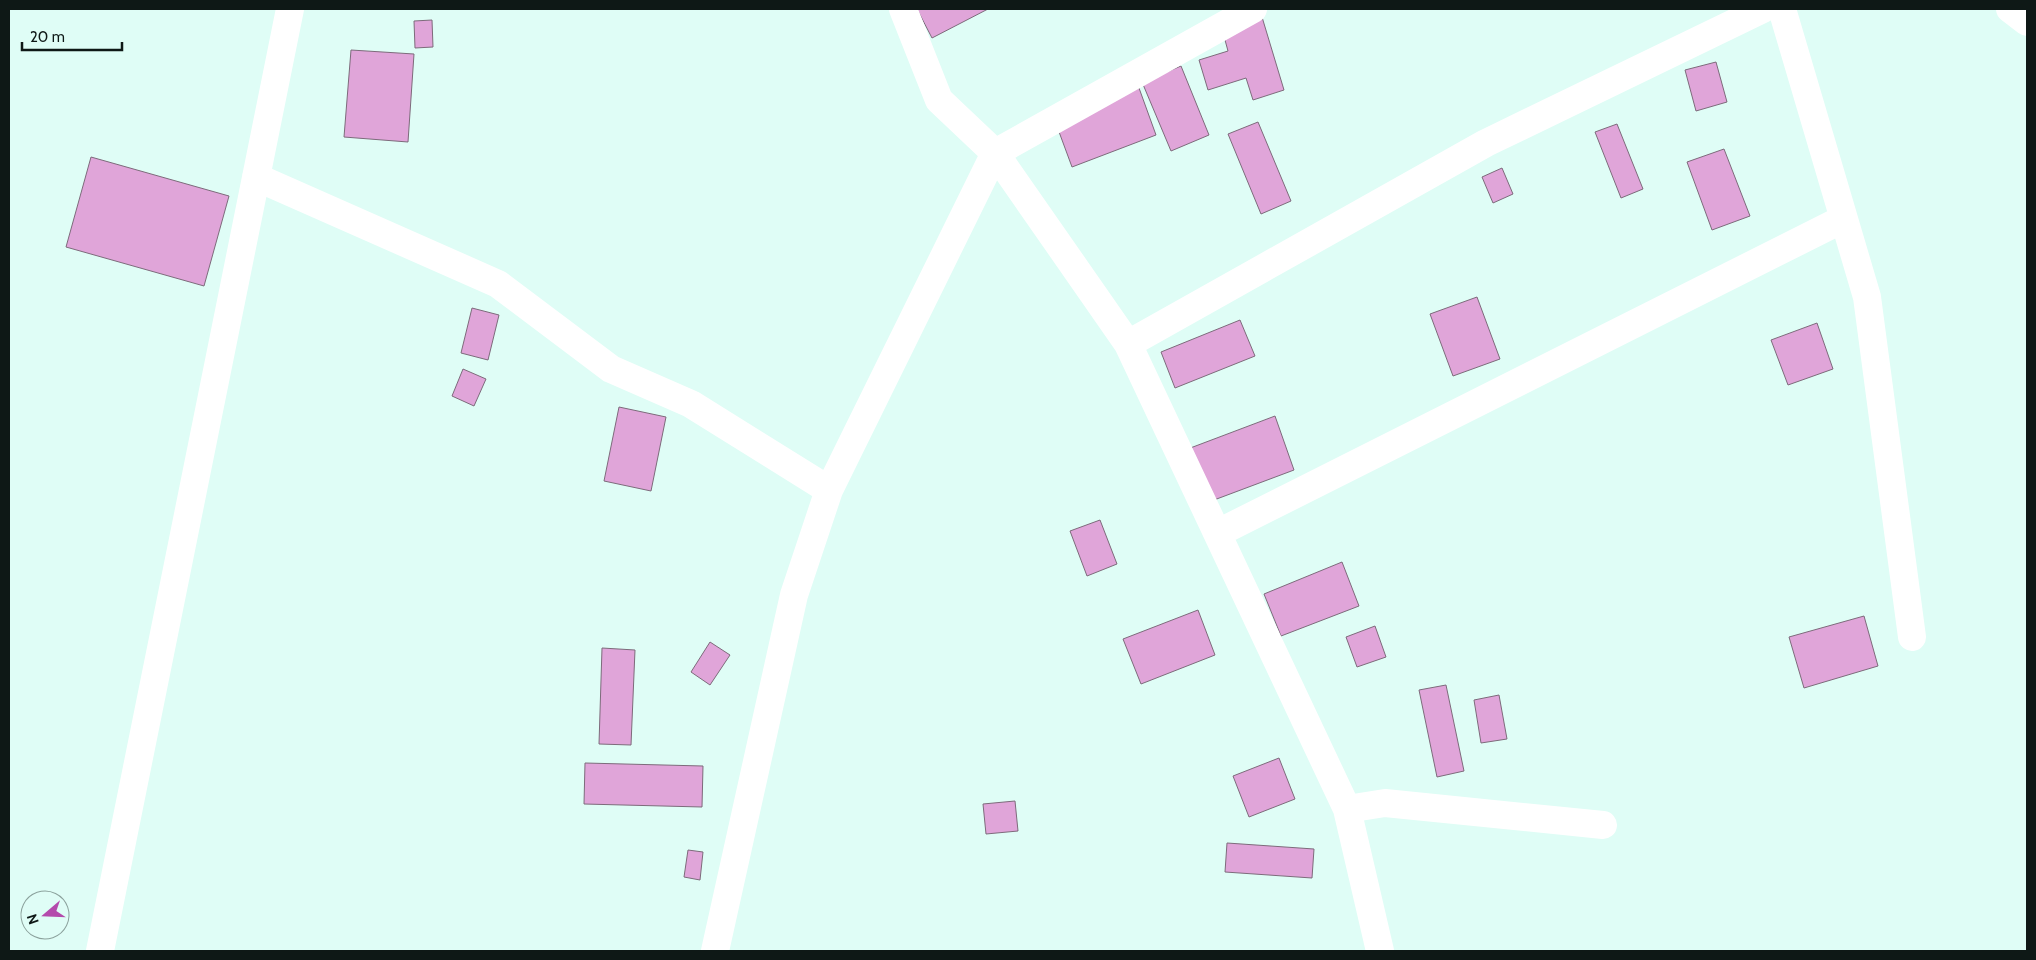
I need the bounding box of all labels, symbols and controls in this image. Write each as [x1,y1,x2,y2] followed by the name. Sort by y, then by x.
[22,20,122,52] scale bar
[30,28,65,46] text: 20 m
[20,890,70,940] north arrow
[23,912,43,927] text: N

